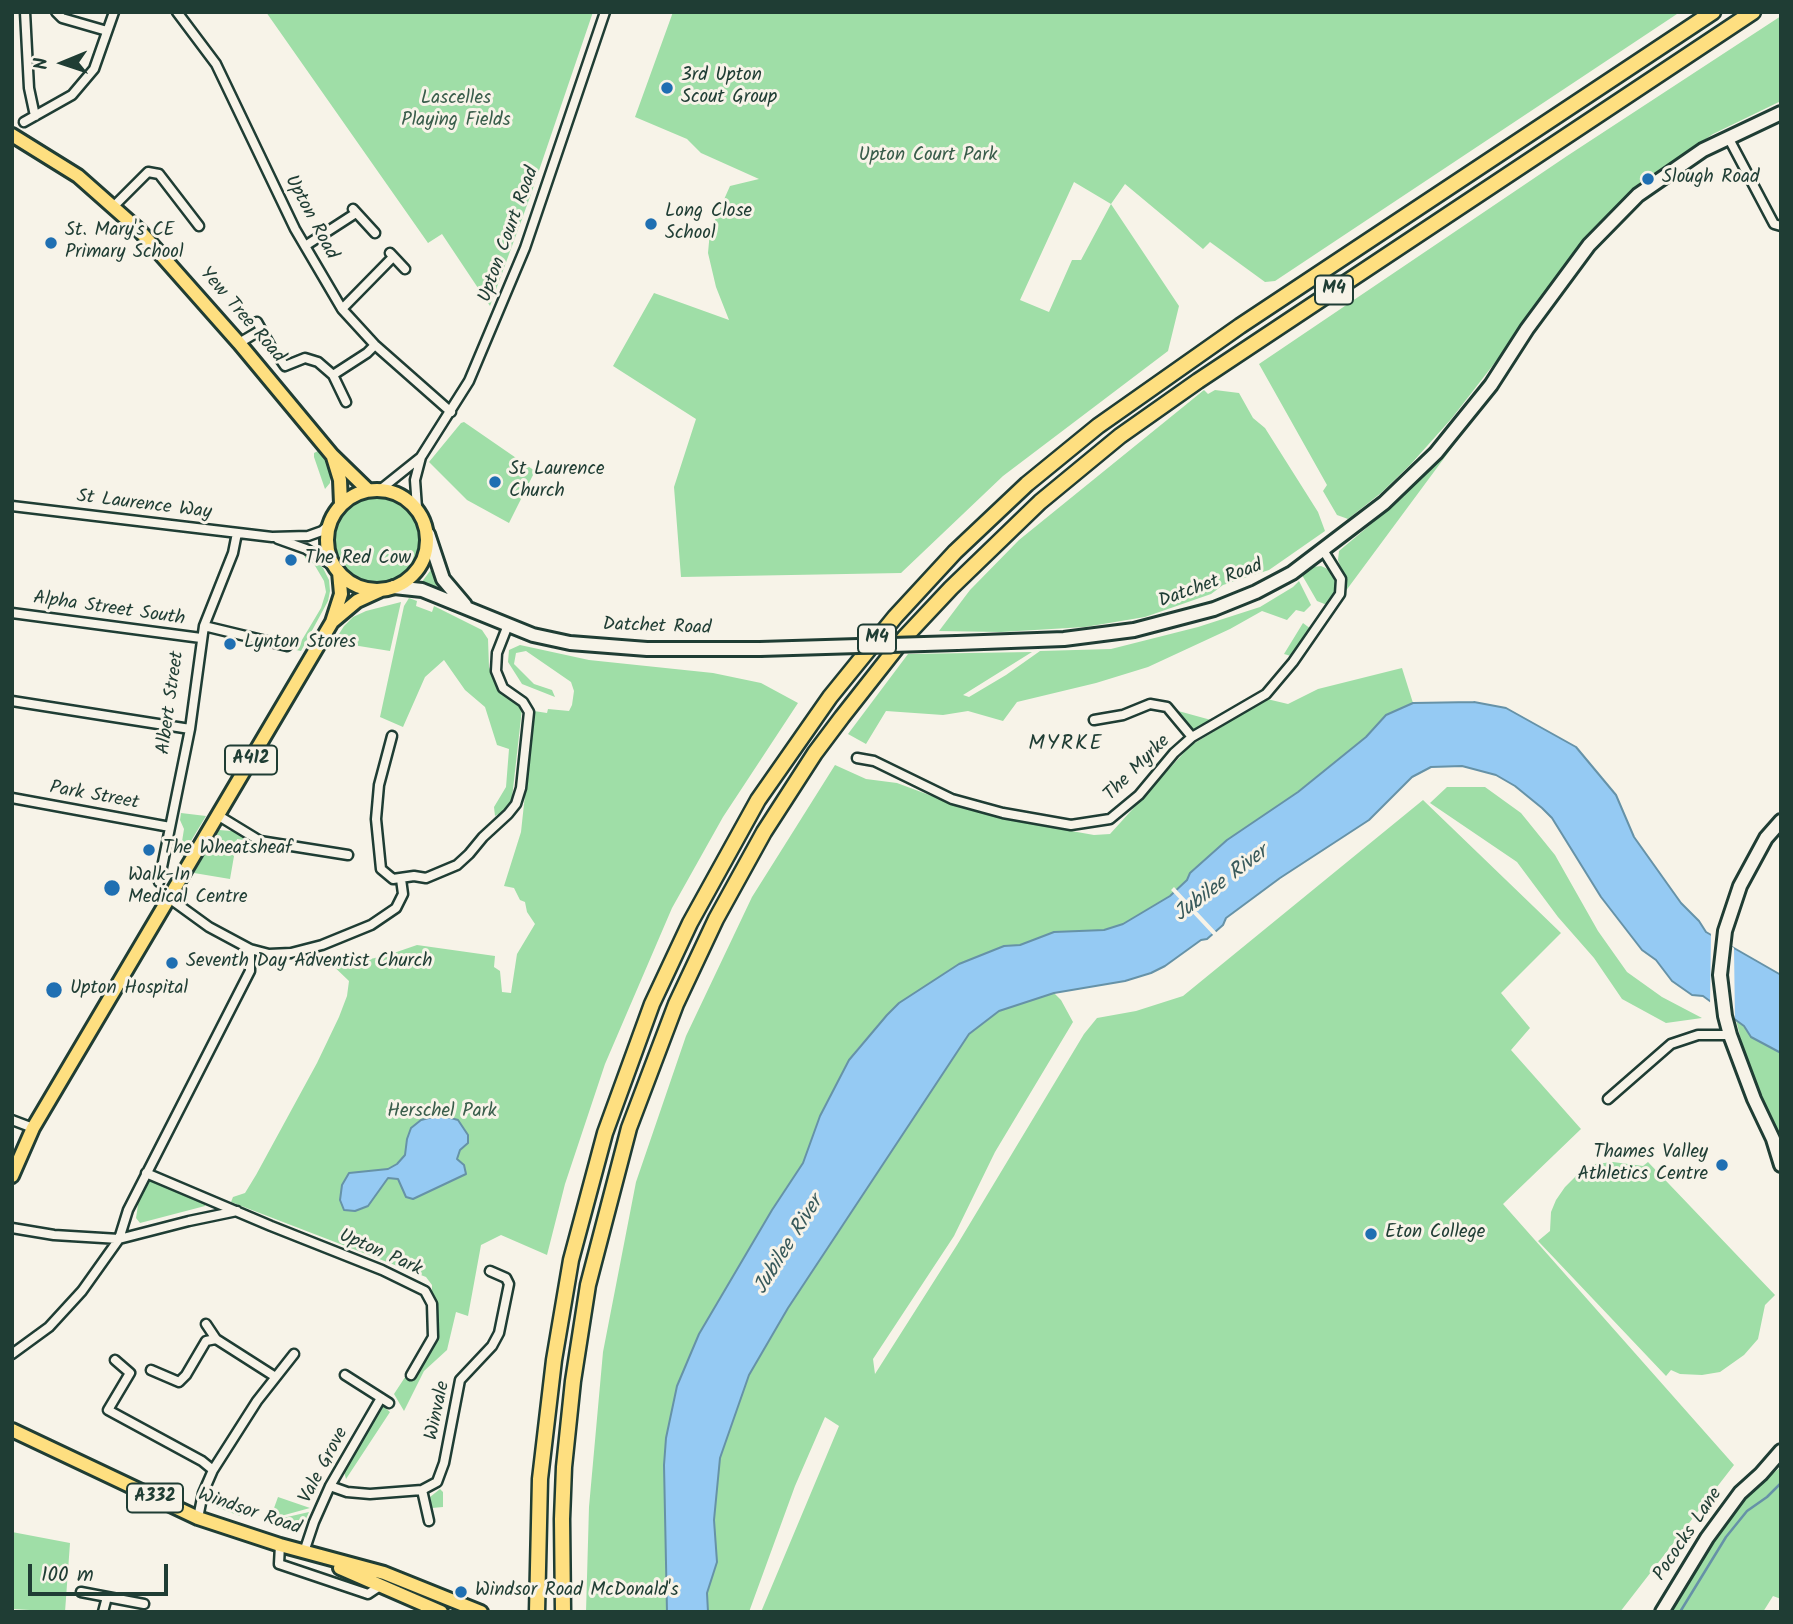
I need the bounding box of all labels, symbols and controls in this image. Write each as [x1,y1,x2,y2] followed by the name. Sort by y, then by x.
[28,28,98,98] north arrow
[27,57,57,70] text: N
[681,66,777,110] place label: 3rd Upton Scout Group
[659,80,675,96] marker: 3rd Upton Scout Group
[401,89,511,133] park label: Lascelles Playing Fields
[859,146,997,168] park label: Upton Court Park
[475,164,545,306] street label: Upton Court Road
[1662,168,1759,190] place label: Slough Road
[1640,171,1656,187] marker: Slough Road
[278,172,342,264] street label: Upton Road
[665,202,752,246] place label: Long Close School
[643,216,659,232] marker: Long Close School
[65,221,184,265] place label: St. Mary's CE Primary School
[43,235,59,251] marker: St. Mary's CE Primary School
[193,264,289,368] street label: Yew Tree Road
[1315,276,1353,304] road number: M4
[509,460,604,504] place label: St Laurence Church
[487,474,503,490] marker: St Laurence Church
[75,486,213,526] street label: St Laurence Way
[305,549,411,571] place label: The Red Cow
[283,552,299,568] marker: The Red Cow
[1156,556,1266,614] street label: Datchet Road
[32,588,186,632] street label: Alpha Street South
[602,615,712,641] street label: Datchet Road
[858,624,896,654] road number: M4
[244,633,356,655] place label: Lynton Stores
[222,636,238,652] marker: Lynton Stores
[153,650,191,756] street label: Albert Street
[1100,731,1176,807] street label: The Myrke
[1029,732,1103,758] district label: MYRKE
[225,746,277,774] road number: A412
[48,778,140,816] street label: Park Street
[163,839,292,861] place label: The Wheatsheaf
[141,842,157,858] marker: The Wheatsheaf
[1170,842,1274,928] water label: Jubilee River
[128,866,247,910] place label: Walk-In Medical Centre
[102,878,122,898] marker: Walk-In Medical Centre
[186,952,432,974] place label: Seventh Day Adventist Church
[164,955,180,971] marker: Seventh Day Adventist Church
[70,979,188,1001] place label: Upton Hospital
[44,980,64,1000] marker: Upton Hospital
[387,1102,497,1124] park label: Herschel Park
[1577,1143,1708,1187] place label: Thames Valley Athletics Centre
[1714,1157,1730,1173] marker: Thames Valley Athletics Centre
[750,1192,830,1300] water label: Jubilee River
[1385,1223,1485,1245] place label: Eton College
[335,1226,425,1282] street label: Upton Park
[1363,1226,1379,1242] marker: Eton College
[422,1379,456,1443] street label: Winvale
[295,1424,355,1508] street label: Vale Grove
[127,1484,183,1512] road number: A332
[1650,1484,1728,1586] street label: Pococks Lane
[194,1485,304,1541] street label: Windsor Road
[32,1550,172,1594] scale bar
[41,1559,94,1592] text: 100 m
[475,1581,679,1603] place label: Windsor Road McDonald's
[453,1584,469,1600] marker: Windsor Road McDonald's

